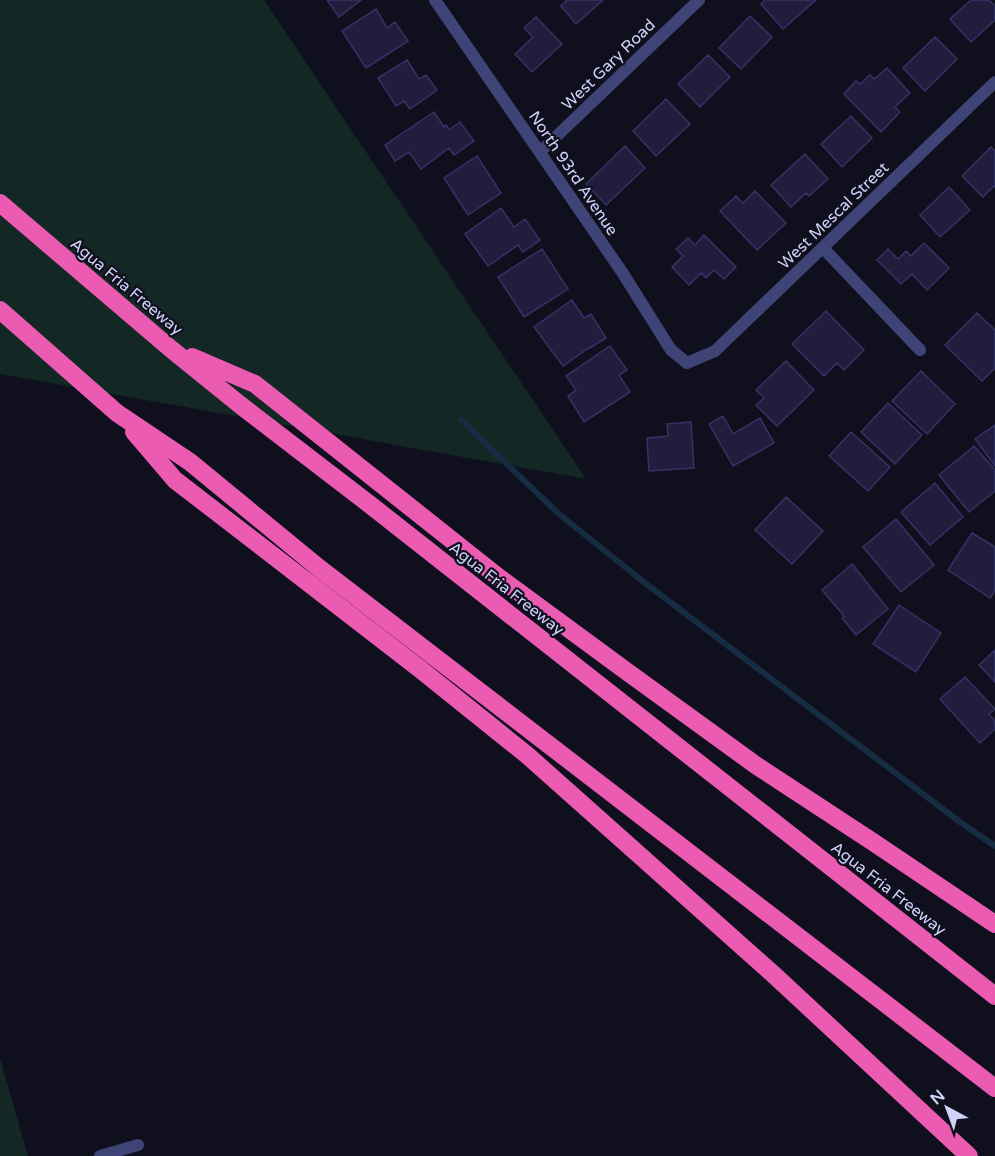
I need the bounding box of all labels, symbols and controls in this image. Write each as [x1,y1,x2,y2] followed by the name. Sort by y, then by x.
[558,15,660,114] street label: West Gary Road
[524,107,622,240] street label: North 93rd Avenue
[774,158,893,274] street label: West Mescal Street
[66,234,187,340] street label: Agua Fria Freeway
[445,538,568,640] street label: Agua Fria Freeway
[827,838,950,940] street label: Agua Fria Freeway
[917,1078,977,1138] north arrow
[926,1086,949,1109] text: N

